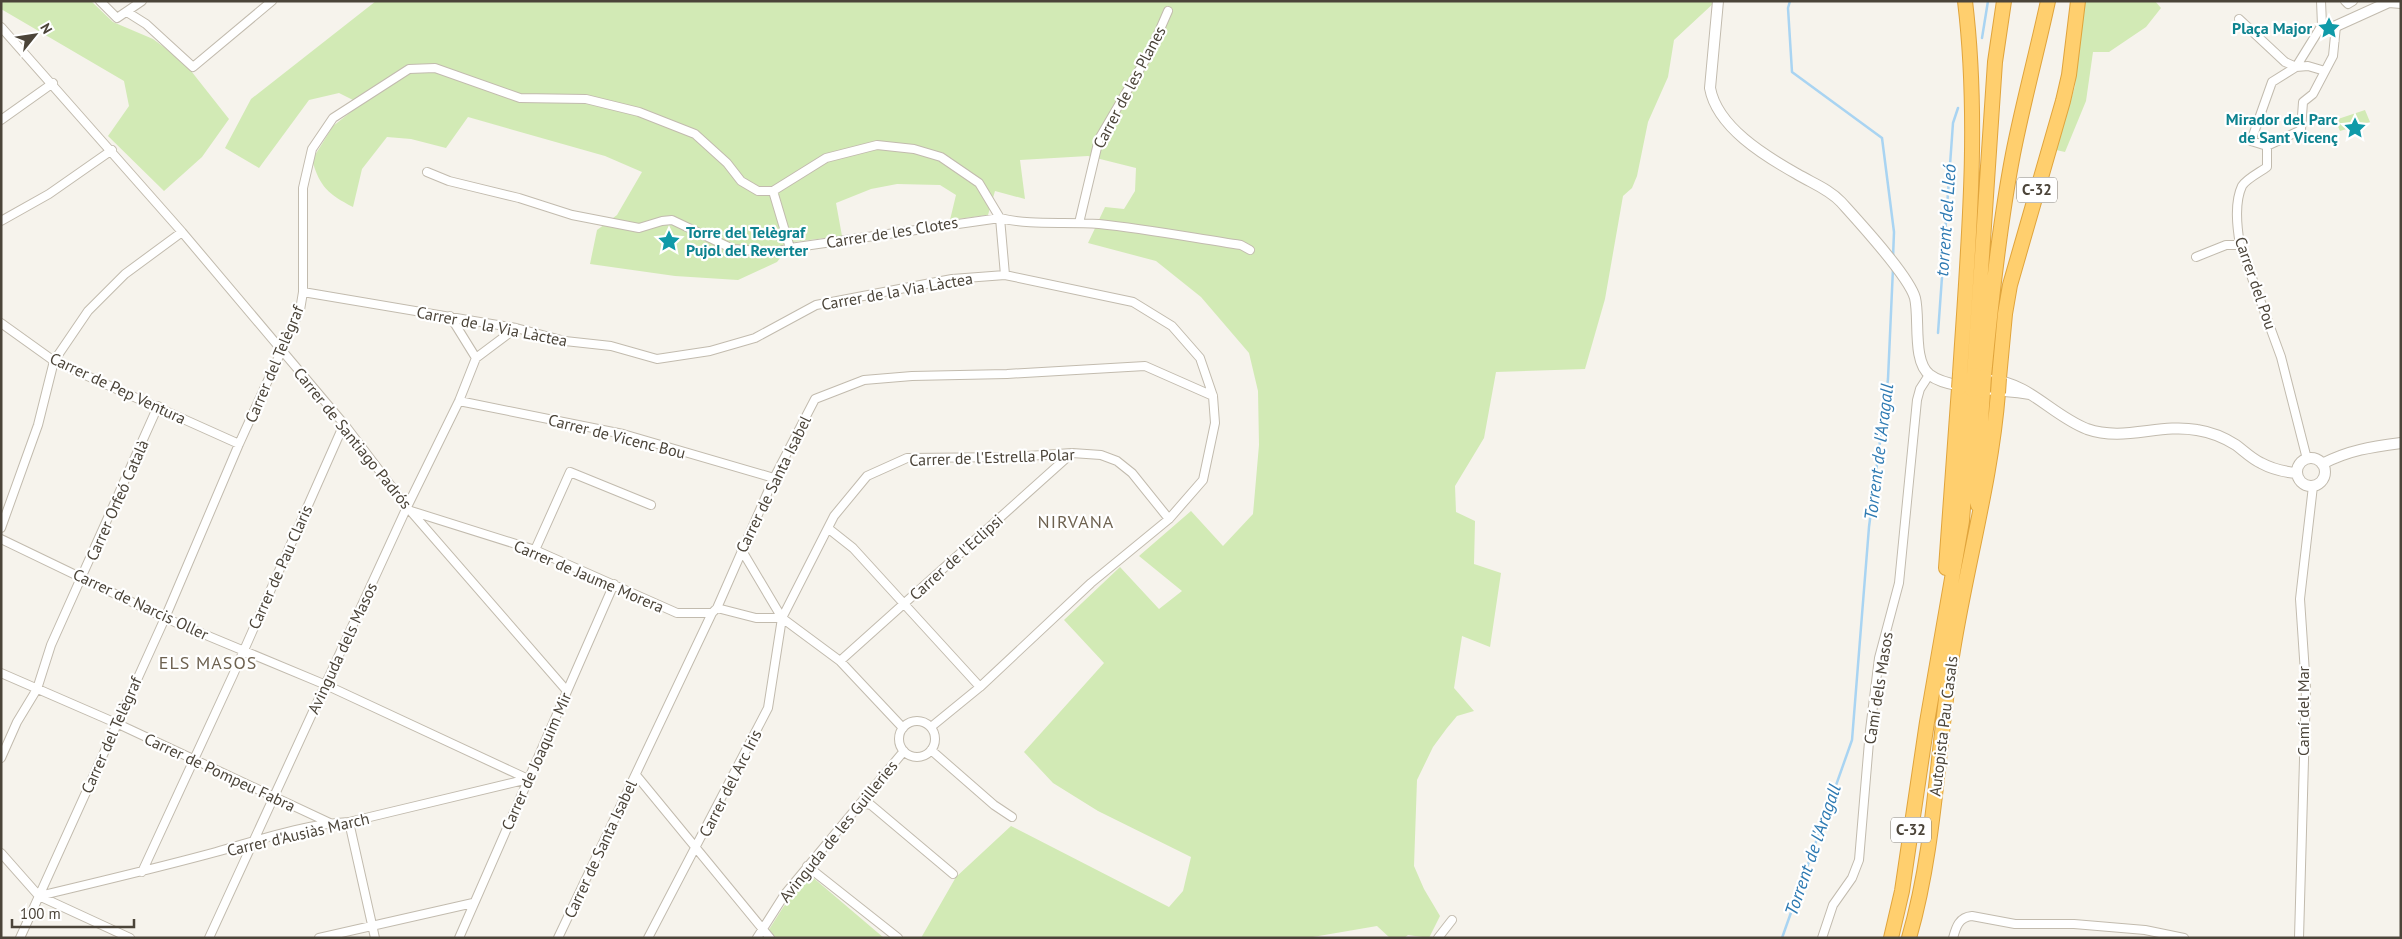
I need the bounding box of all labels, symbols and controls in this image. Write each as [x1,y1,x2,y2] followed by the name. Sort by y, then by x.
[10,10,60,60] north arrow
[2316,15,2342,41] place icon: Plaça Major
[2232,18,2312,38] place label: Plaça Major
[36,20,56,37] text: N
[1088,22,1170,152] street label: Carrer de les Planes
[2226,109,2338,147] place label: Mirador del Parc de Sant Vicenç
[2342,115,2368,141] place icon: Mirador del Parc de Sant Vicenç
[1930,163,1961,277] water label: torrent del Lleó
[2017,178,2057,202] road number: C-32
[825,212,959,252] street label: Carrer de les Clotes
[686,222,809,260] place label: Torre del Telègraf Pujol del Reverter
[656,228,682,254] place icon: Torre del Telègraf Pujol del Reverter
[2231,234,2281,332] street label: Carrer del Pou
[820,268,974,314] street label: Carrer de la Via Làctea
[240,302,308,426] street label: Carrer del Telègraf
[415,302,569,350] street label: Carrer de la Via Làctea
[47,348,189,428] street label: Carrer de Pep Ventura
[290,363,416,513] street label: Carrer de Santiago Padrós
[1859,382,1898,522] water label: Torrent de l'Aragall
[546,409,688,463] street label: Carrer de Vicenc Bou
[731,412,815,556] street label: Carrer de Santa Isabel
[81,436,153,564] street label: Carrer Orfeó Català
[909,444,1076,470] street label: Carrer de l'Estrella Polar
[244,502,316,632] street label: Carrer de Pau Claris
[905,510,1007,604] street label: Carrer de l'Eclipsi
[1038,510,1114,533] district label: NIRVANA
[511,535,667,617] street label: Carrer de Jaume Morera
[70,564,212,644] street label: Carrer de Narcis Oller
[303,579,381,717] street label: Avinguda dels Masos
[1859,630,1897,746] street label: Camí dels Masos
[159,651,257,674] district label: ELS MASOS
[1924,654,1962,797] street label: Autopista Pau Casals
[2293,665,2313,756] street label: Camí del Mar
[76,673,146,796] street label: Carrer del Telègraf
[497,688,576,833] street label: Carrer de Joaquim Mir
[694,726,766,840] street label: Carrer del Arc Iris
[141,728,299,816] street label: Carrer de Pompeu Fabra
[774,756,902,906] street label: Avinguda de les Guilleries
[559,776,641,921] street label: Carrer de Santa Isabel
[1779,781,1846,919] water label: Torrent de l'Aragall
[225,808,371,860] street label: Carrer d'Ausiàs March
[1891,818,1931,842] road number: C-32
[12,896,135,928] scale bar
[20,904,61,923] text: 100 m

